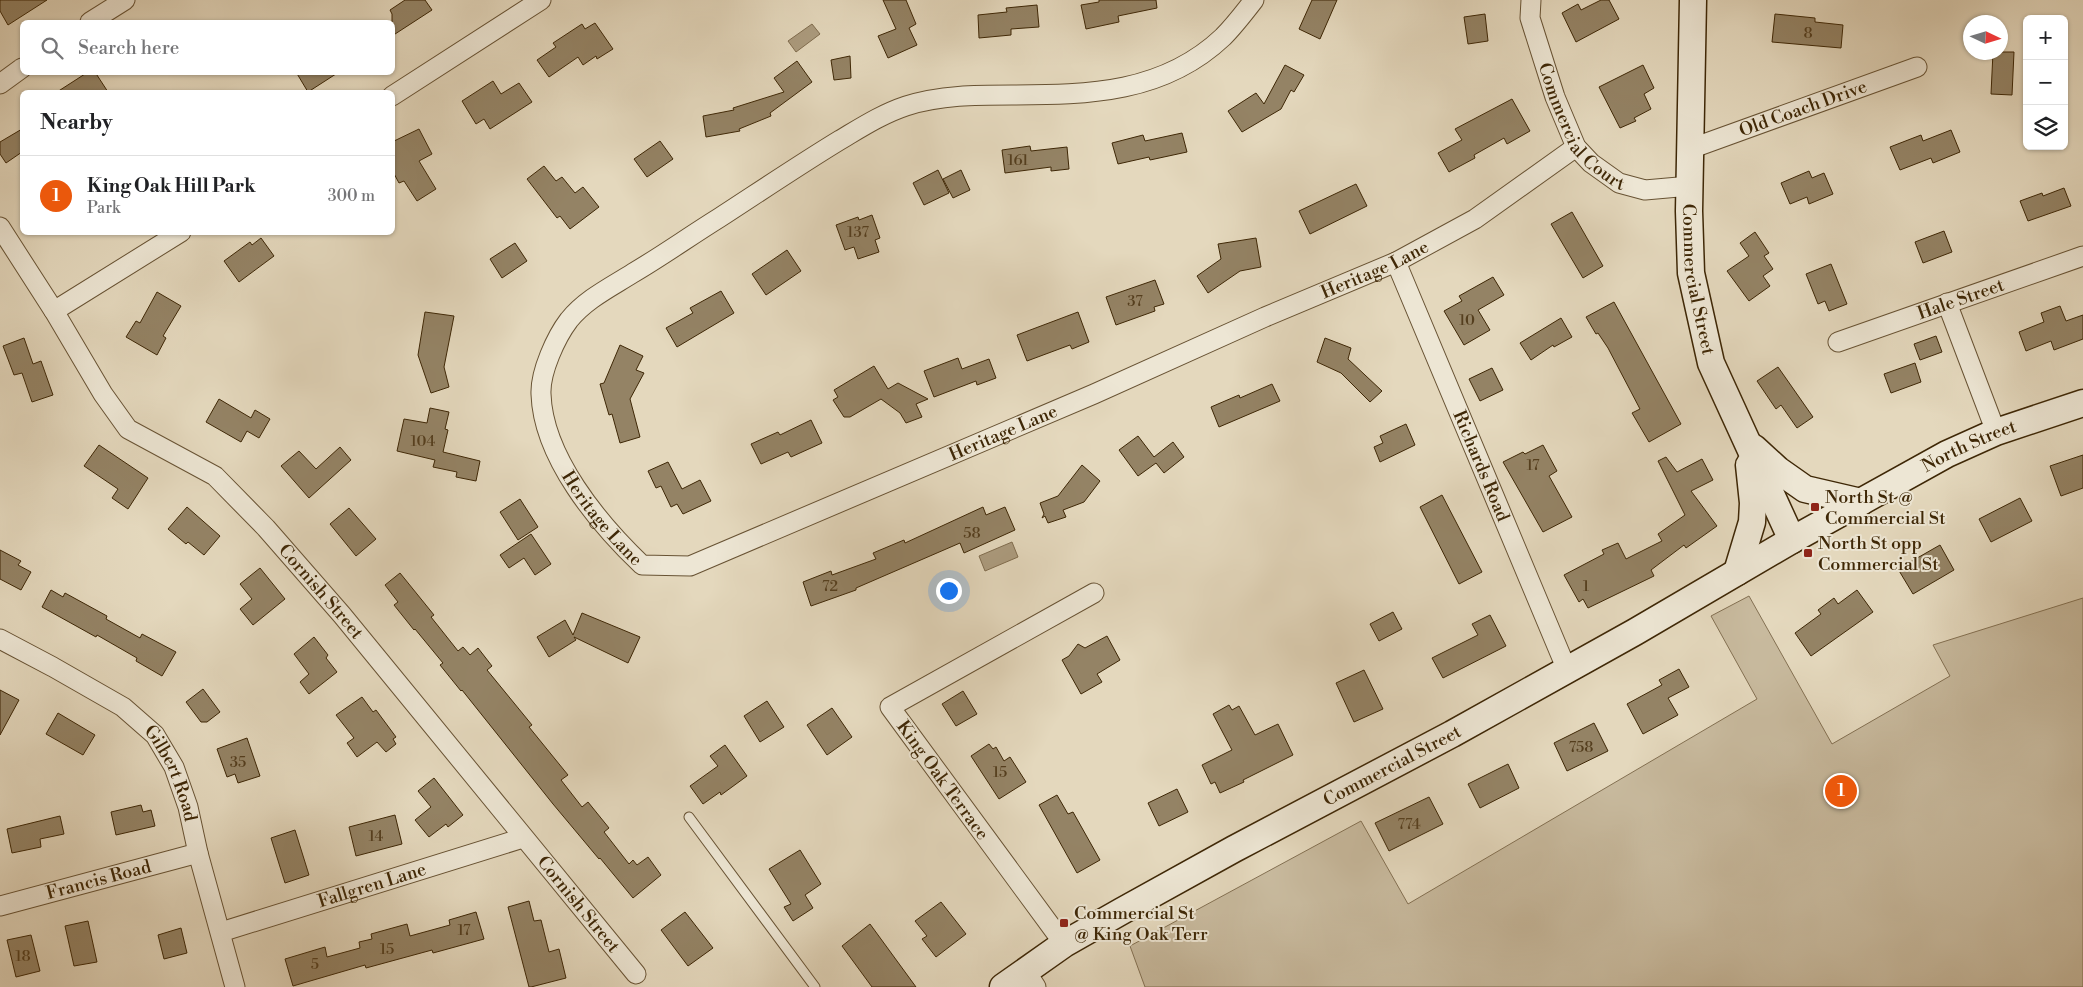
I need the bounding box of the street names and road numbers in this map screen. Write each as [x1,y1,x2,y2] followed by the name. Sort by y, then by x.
[1533,60,1627,196] street label: Commercial Court
[1736,75,1870,142] street label: Old Coach Drive
[1677,203,1720,358] street label: Commercial Street
[1318,235,1433,304] street label: Heritage Lane
[1914,273,2008,325] street label: Hale Street
[945,400,1061,466] street label: Heritage Lane
[1447,407,1515,526] street label: Richards Road
[1918,415,2020,478] street label: North Street
[556,467,647,571] street label: Heritage Lane
[273,539,369,645] street label: Cornish Street
[891,716,994,845] street label: King Oak Terrace
[139,720,202,824] street label: Gilbert Road
[1319,720,1466,812] street label: Commercial Street
[532,851,625,958] street label: Cornish Street
[44,855,154,905] street label: Francis Road
[315,858,429,913] street label: Fallgren Lane

